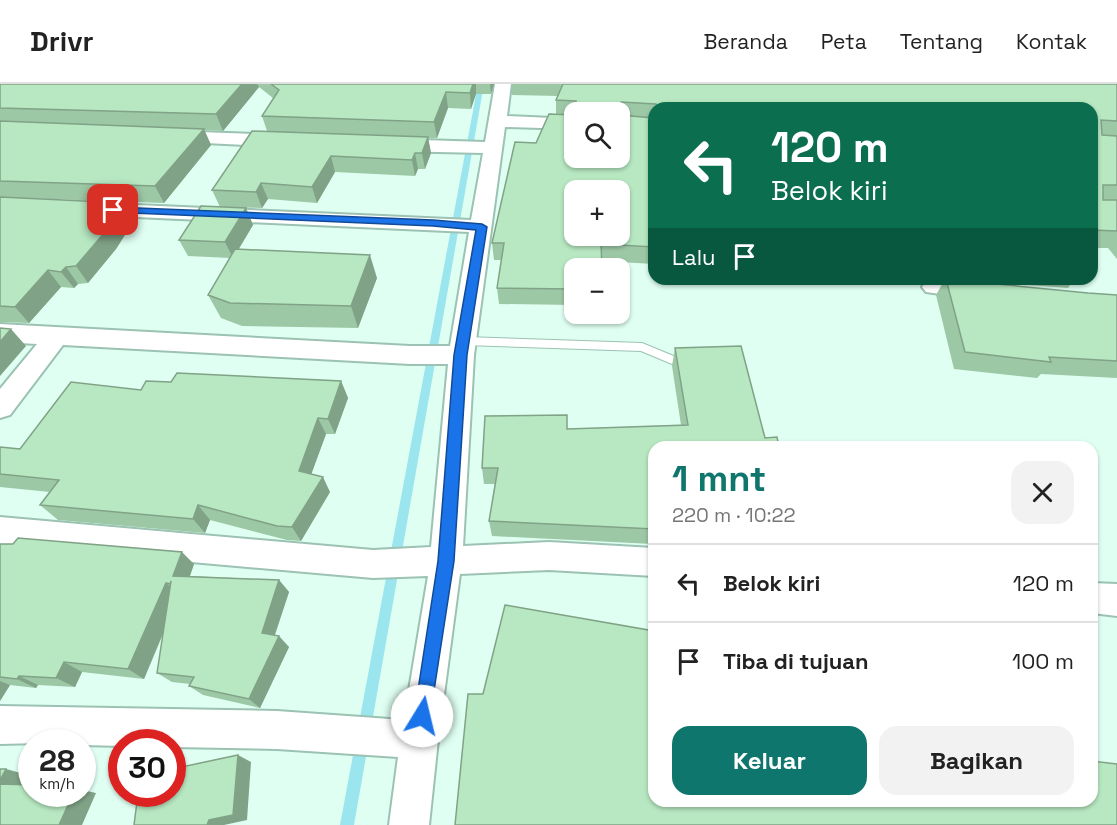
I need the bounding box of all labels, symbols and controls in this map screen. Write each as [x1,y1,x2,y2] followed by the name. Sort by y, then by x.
[30,23,94,59] text: Drivr
[703,28,788,55] text: Beranda
[821,28,867,55] text: Peta
[900,28,983,55] text: Tentang
[1016,28,1087,55] text: Kontak
[564,102,630,324] map controls
[564,102,630,168] button: search
[771,121,889,174] text: 120 m
[672,126,750,204] icon: left
[771,173,888,208] text: Belok kiri
[564,180,630,246] button: +
[87,184,138,235] pin
[96,193,129,226] icon: arrive
[728,240,761,273] icon: arrive
[672,243,716,271] text: Lalu
[564,258,630,324] button: −
[672,456,766,502] text: 1 mnt
[1011,461,1074,524] button: close
[672,502,796,528] text: 220 m · 10:22
[672,567,705,600] icon: left
[723,569,820,597] text: Belok kiri
[1013,569,1074,597] text: 120 m
[672,645,705,678] icon: arrive
[723,647,869,675] text: Tiba di tujuan
[1012,647,1074,675] text: 100 m
[390,684,454,748] position arrow
[672,726,867,795] button: Keluar
[879,726,1074,795] button: Bagikan
[108,729,186,807] speed limit sign: 30
[39,741,75,780] text: 28
[39,774,75,793] text: km/h

